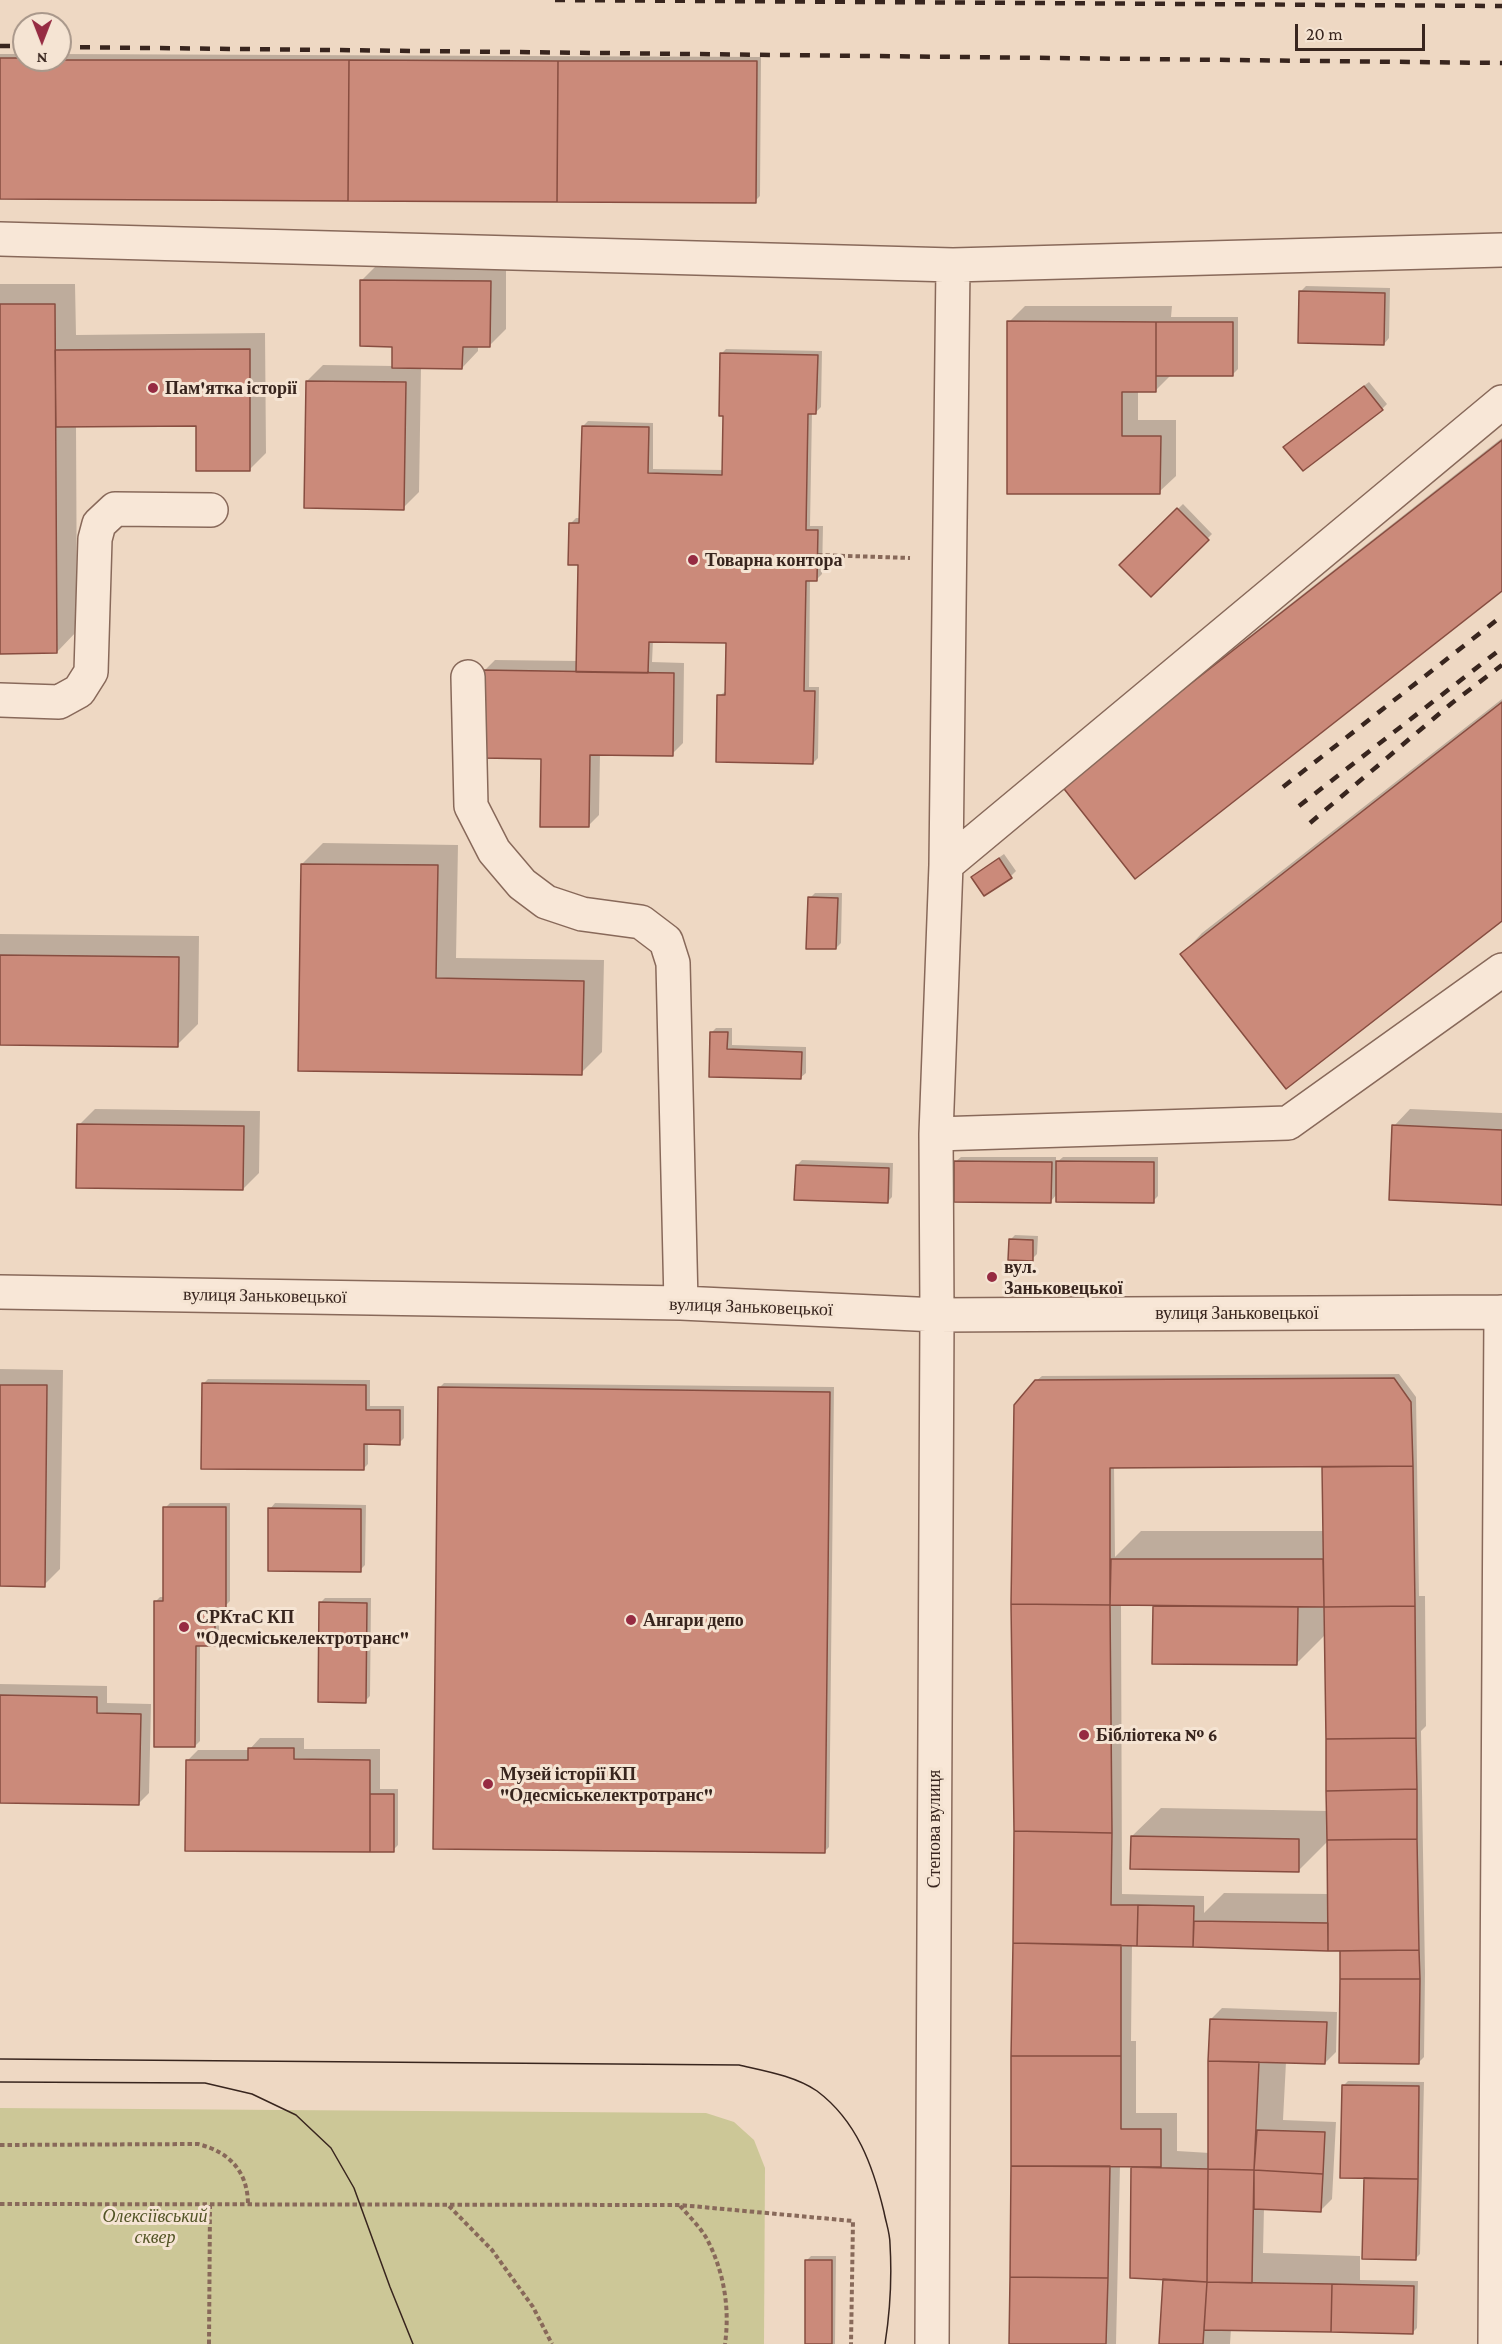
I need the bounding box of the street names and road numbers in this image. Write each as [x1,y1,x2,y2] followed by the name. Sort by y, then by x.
[183,1284,347,1308] street label: вулиця Заньковецької
[669,1293,833,1321] street label: вулиця Заньковецької
[1155,1302,1319,1324] street label: вулиця Заньковецької
[923,1770,945,1888] street label: Степова вулиця

